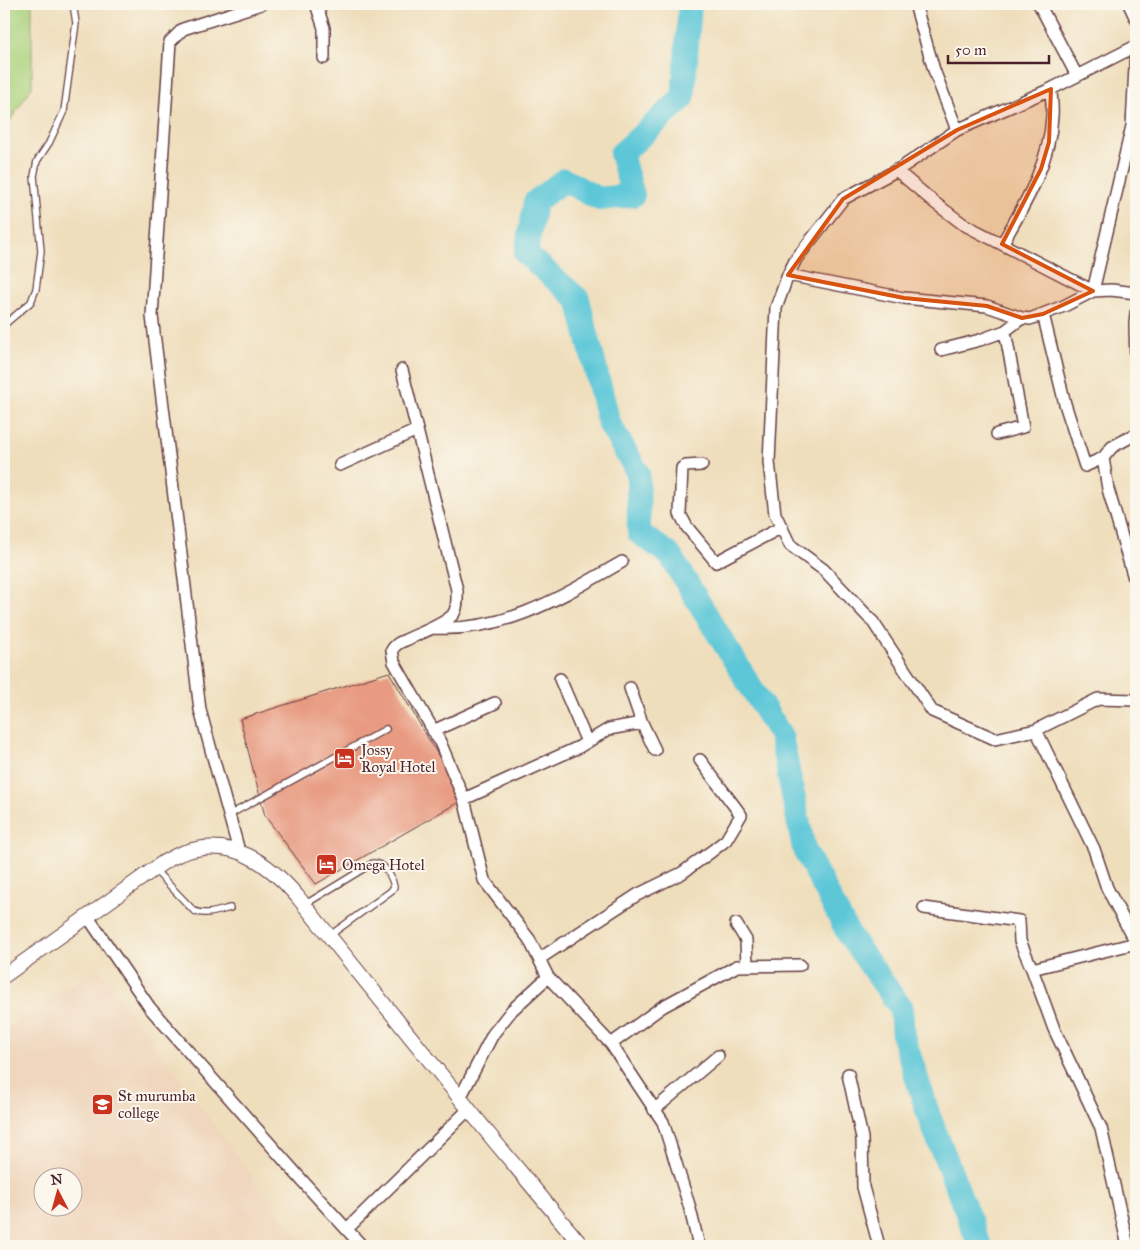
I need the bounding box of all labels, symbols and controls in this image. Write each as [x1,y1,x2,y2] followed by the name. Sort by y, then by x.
[948,32,1049,64] scale bar
[955,41,987,59] text: 50 m
[359,741,437,776] place label: Jossy Royal Hotel
[333,747,357,771] hotel icon: Jossy Royal Hotel
[314,853,338,877] hotel icon: Omega Hotel
[342,856,426,874] place label: Omega Hotel
[118,1087,196,1122] place label: St murumba college
[90,1093,114,1117] school or university icon: St murumba college
[32,1168,82,1218] north arrow
[50,1170,64,1189] text: N

